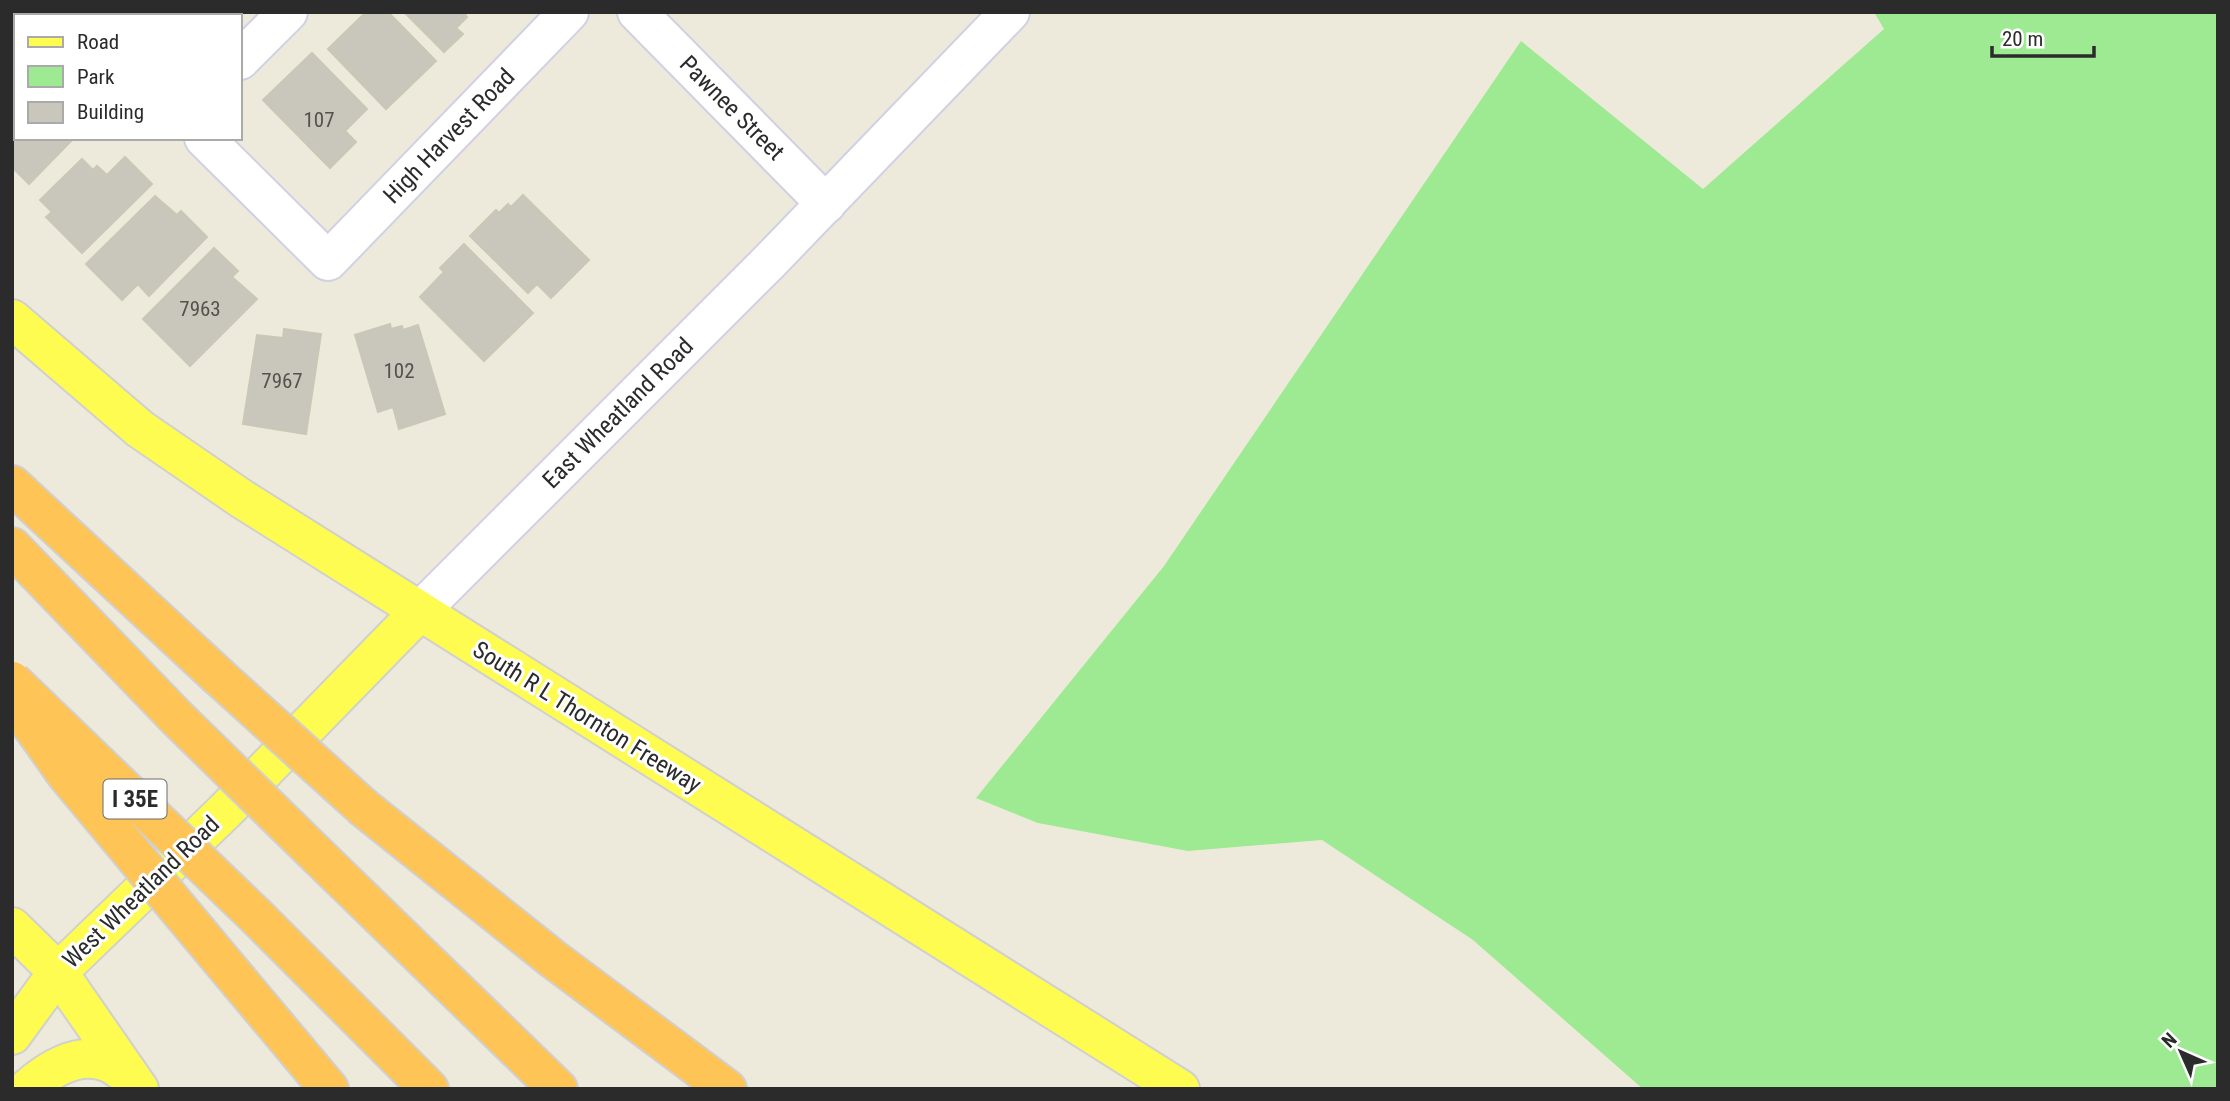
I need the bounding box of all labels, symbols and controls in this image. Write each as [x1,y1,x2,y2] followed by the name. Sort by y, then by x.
[14,14,242,140] legend
[1992,14,2094,58] scale bar
[2002,27,2043,51] text: 20 m
[77,30,119,54] text: Road
[674,50,790,166] street label: Pawnee Street
[378,63,520,209] street label: High Harvest Road
[77,65,115,89] text: Park
[77,100,144,124] text: Building
[303,108,335,132] house number: 107
[179,297,221,321] house number: 7963
[537,332,699,494] street label: East Wheatland Road
[383,359,415,383] house number: 102
[261,369,303,393] house number: 7967
[468,635,706,799] street label: South R L Thornton Freeway
[104,779,166,818] road number: I 35E
[57,810,225,974] street label: West Wheatland Road
[2146,1017,2216,1087] north arrow
[2157,1028,2182,1053] text: N

